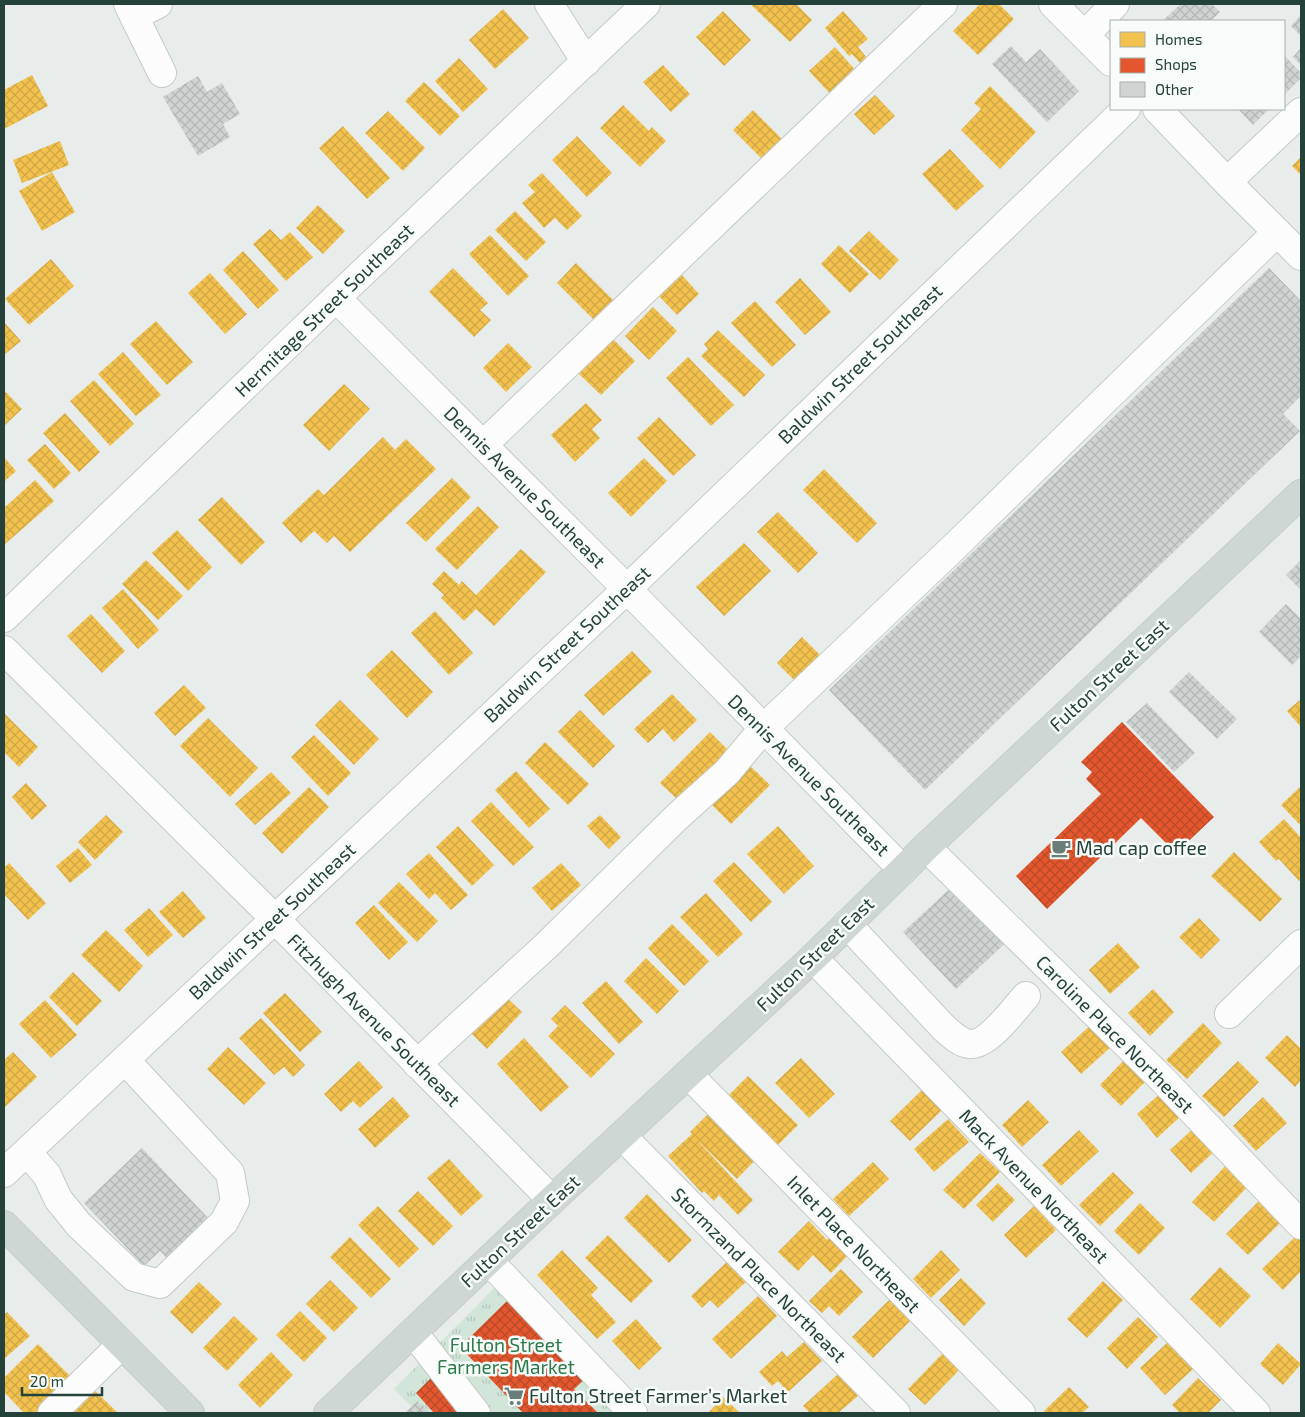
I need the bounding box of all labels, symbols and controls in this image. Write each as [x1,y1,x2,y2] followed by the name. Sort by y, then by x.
[1110,20,1285,110] legend
[1155,30,1202,48] text: Homes
[1155,55,1197,73] text: Shops
[1155,80,1194,98] text: Other
[229,218,418,401] street label: Hermitage Street Southeast
[773,279,947,448] street label: Baldwin Street Southeast
[440,401,611,572] street label: Dennis Avenue Southeast
[479,560,655,727] street label: Baldwin Street Southeast
[1044,614,1173,736] street label: Fulton Street East
[724,689,895,860] street label: Dennis Avenue Southeast
[1076,836,1207,859] place label: Mad cap coffee
[184,837,360,1004] street label: Baldwin Street Southeast
[1050,837,1072,859] cafe icon: Mad cap coffee
[751,892,878,1016] street label: Fulton Street East
[283,928,466,1111] street label: Fitzhugh Avenue Southeast
[1032,950,1199,1117] street label: Caroline Place Northeast
[955,1104,1114,1267] street label: Mack Avenue Northeast
[455,1170,584,1292] street label: Fulton Street East
[783,1170,926,1317] street label: Inlet Place Northeast
[667,1183,851,1367] street label: Stormzand Place Northeast
[437,1333,575,1378] park label: Fulton Street Farmers Market
[22,1364,102,1396] scale bar
[30,1372,64,1390] text: 20 m
[529,1384,787,1407] place label: Fulton Street Farmer’s Market
[503,1385,525,1407] supermarket icon: Fulton Street Farmer’s Market

